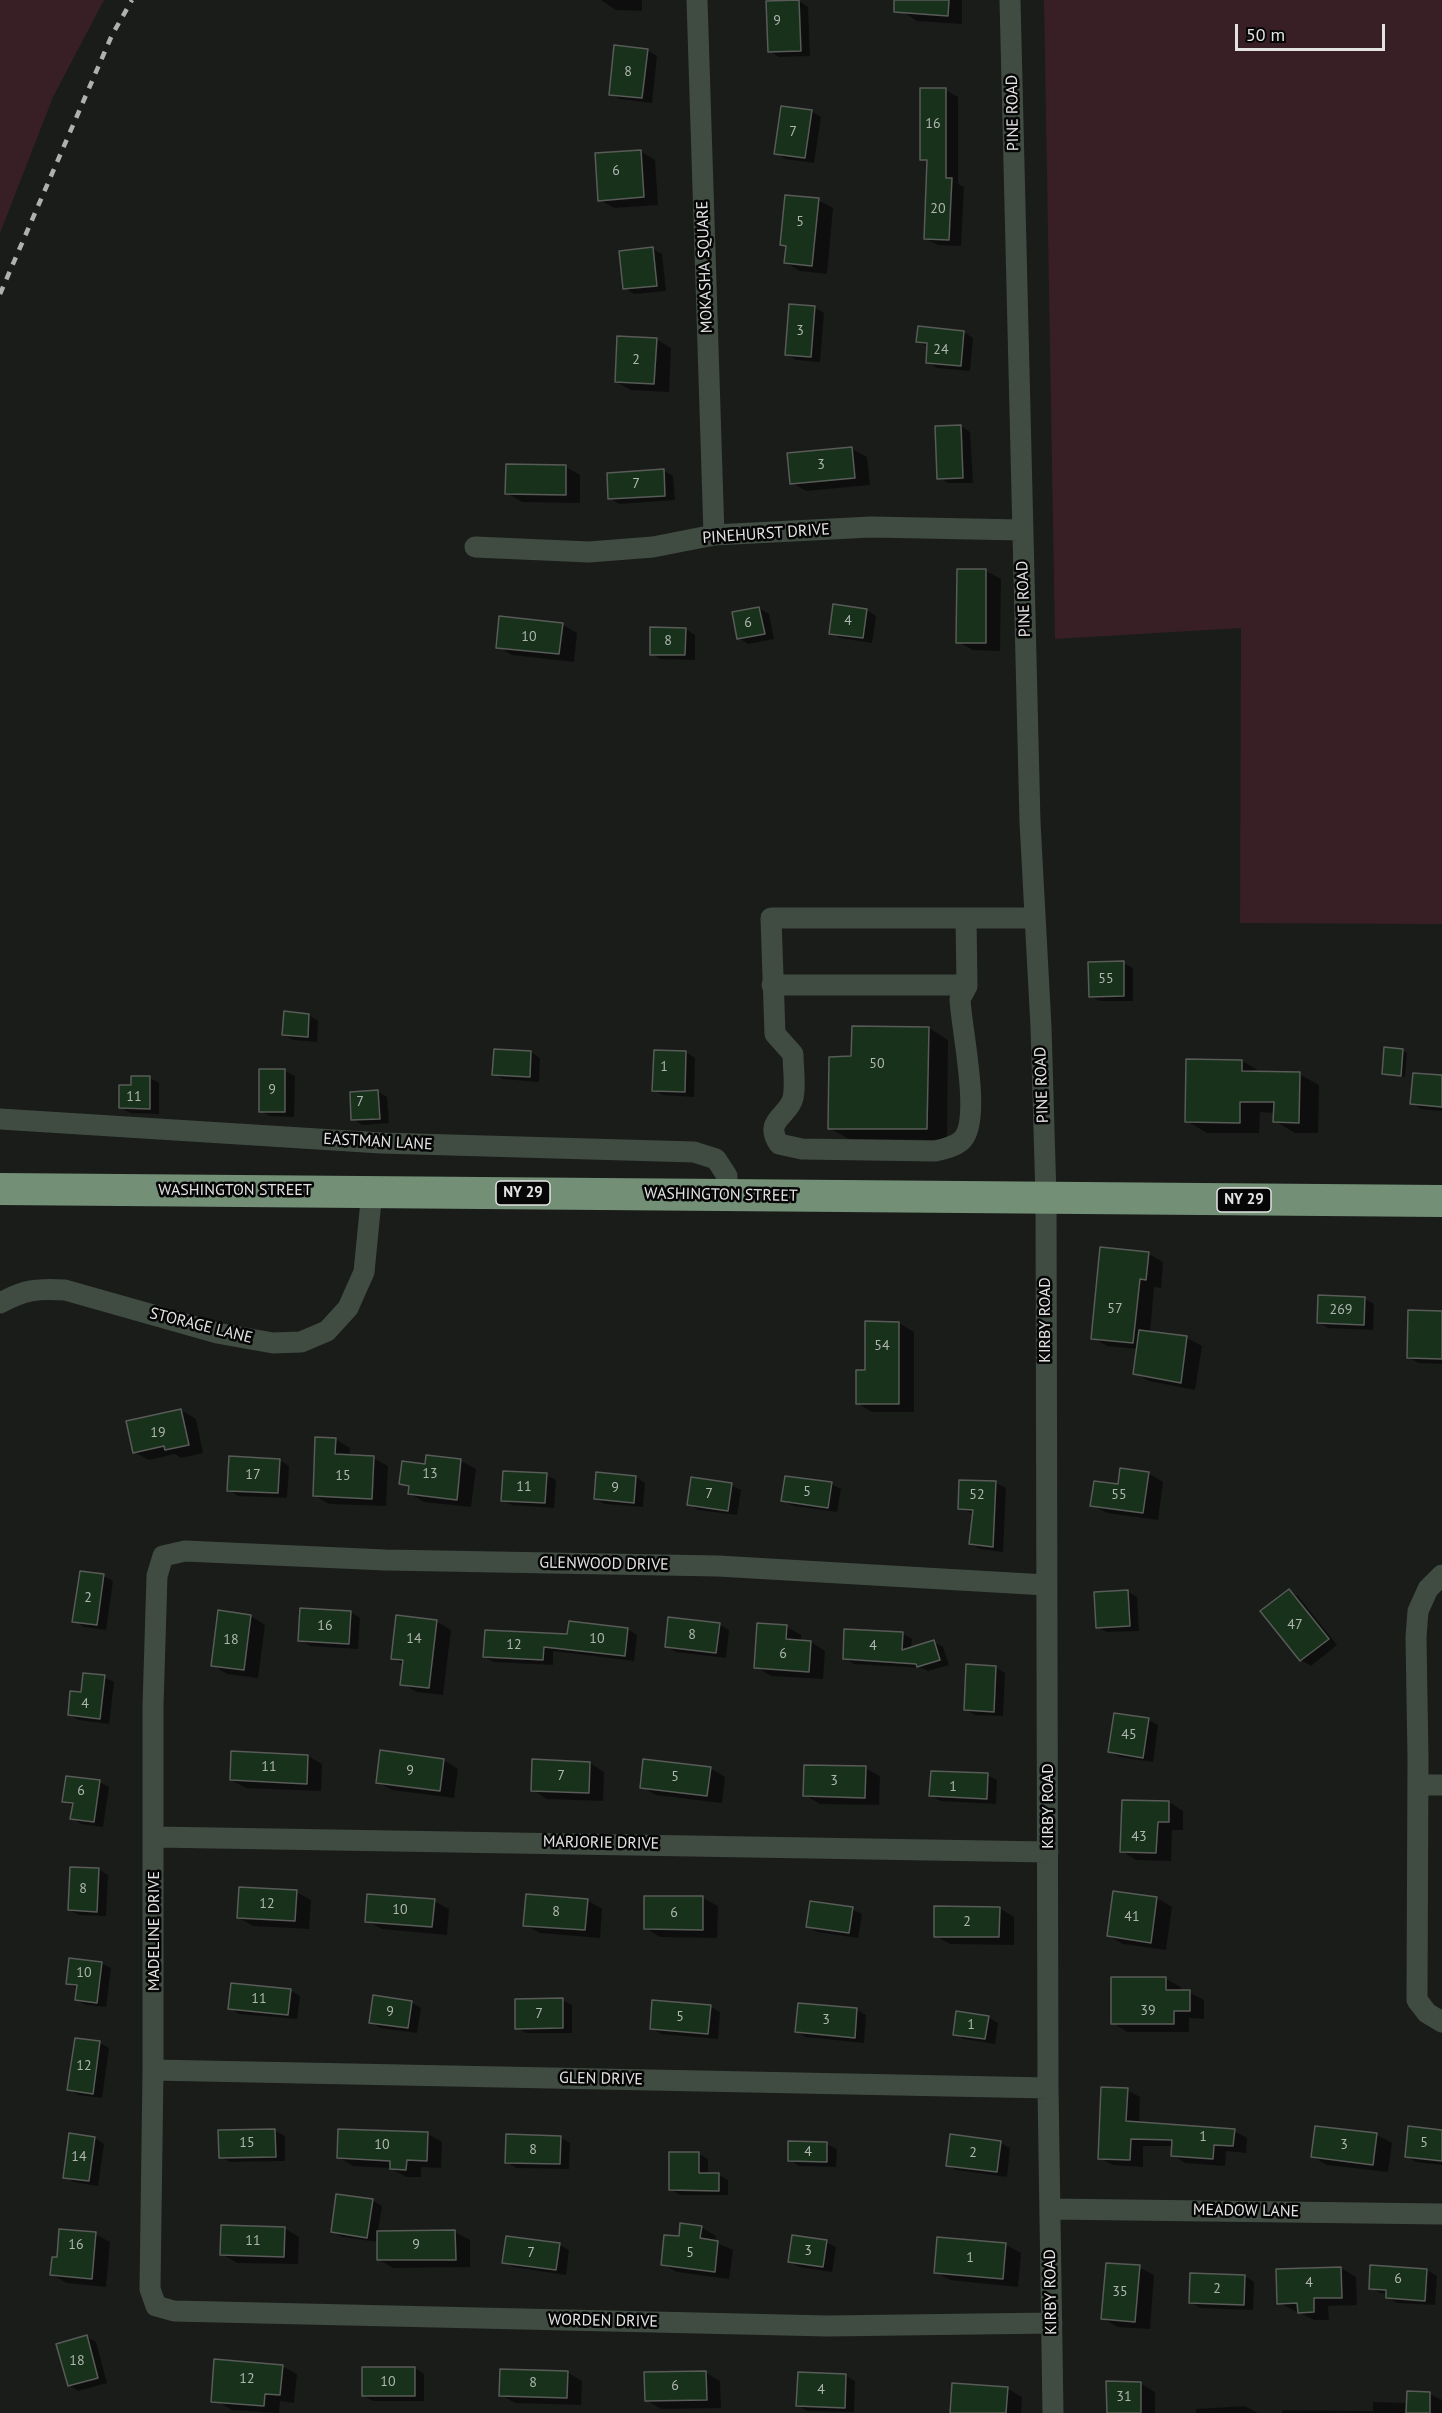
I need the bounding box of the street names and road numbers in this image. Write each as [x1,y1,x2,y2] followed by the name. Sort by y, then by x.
[1003,75,1023,151] street label: PINE ROAD
[693,200,717,334] street label: MOKASHA SQUARE
[702,520,830,548] street label: PINEHURST DRIVE
[1013,560,1035,638] street label: PINE ROAD
[1031,1046,1053,1124] street label: PINE ROAD
[323,1130,433,1154] street label: EASTMAN LANE
[158,1180,312,1200] street label: WASHINGTON STREET
[496,1181,550,1205] road number: NY 29
[644,1184,798,1206] street label: WASHINGTON STREET
[1217,1188,1271,1212] road number: NY 29
[1035,1277,1055,1363] street label: KIRBY ROAD
[148,1304,254,1348] street label: STORAGE LANE
[539,1553,669,1575] street label: GLENWOOD DRIVE
[1038,1763,1058,1849] street label: KIRBY ROAD
[543,1832,659,1854] street label: MARJORIE DRIVE
[144,1871,164,1991] street label: MADELINE DRIVE
[559,2069,643,2089] street label: GLEN DRIVE
[1193,2200,1299,2222] street label: MEADOW LANE
[1041,2249,1061,2335] street label: KIRBY ROAD
[548,2310,658,2332] street label: WORDEN DRIVE

